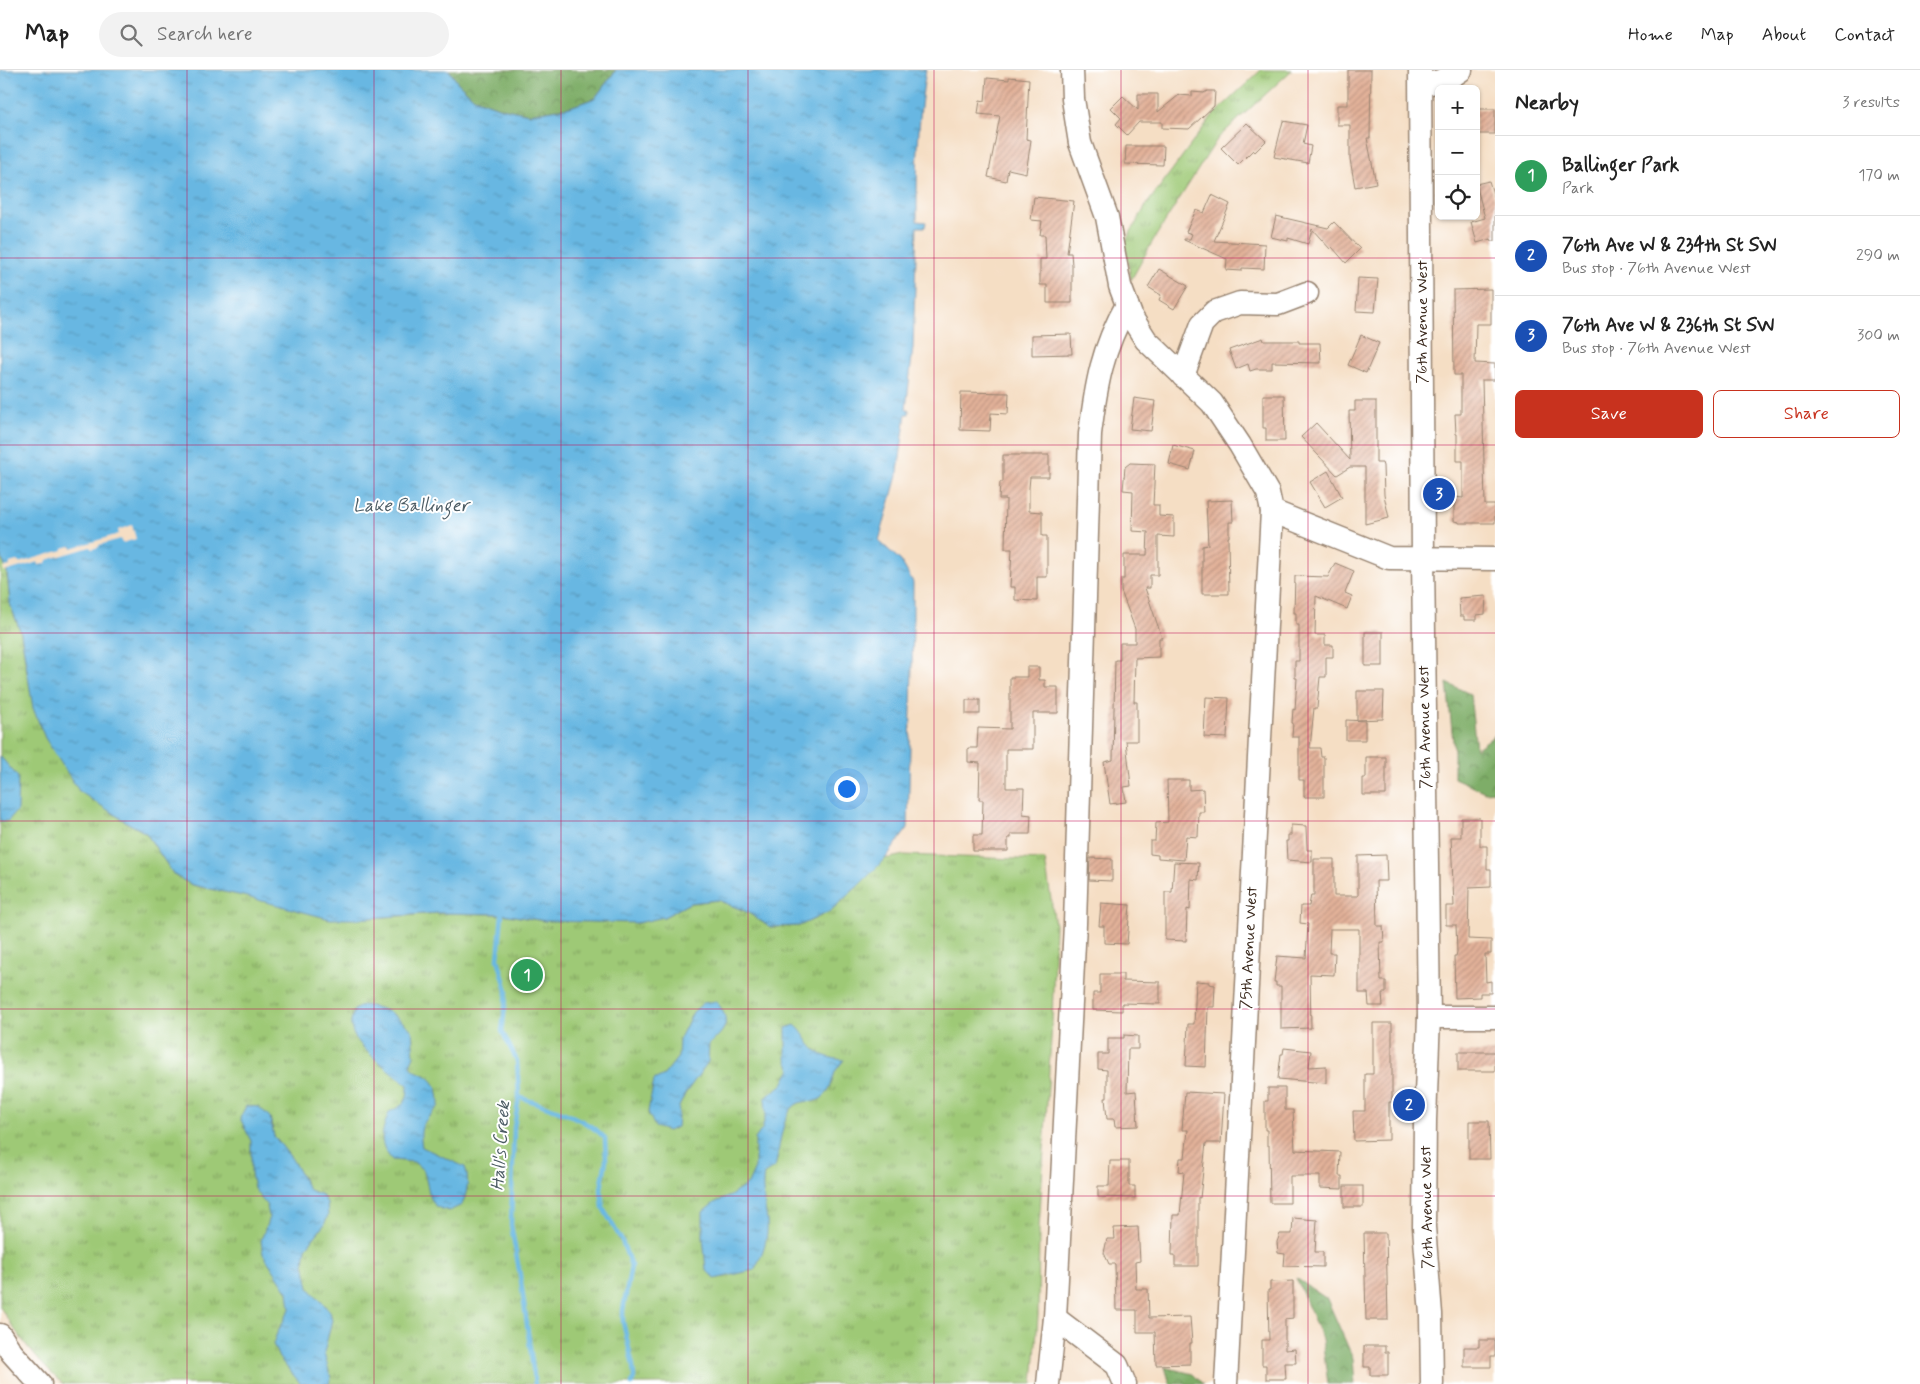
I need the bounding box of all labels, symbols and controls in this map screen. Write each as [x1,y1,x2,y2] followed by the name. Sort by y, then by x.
[99,12,449,57] search box
[25,19,69,50] text: Map
[117,21,145,49] icon: search
[157,22,253,47] text: Search here
[1628,23,1673,47] text: Home
[1701,23,1734,47] text: Map
[1762,23,1806,47] text: About
[1834,23,1895,47] text: Contact
[1435,85,1480,220] map controls
[1435,85,1480,130] button: +
[1515,89,1579,117] text: Nearby
[1842,92,1900,113] text: 3 results
[1435,130,1480,175] button: −
[1562,153,1679,178] text: Ballinger Park
[1527,165,1535,186] text: 1
[1858,165,1900,186] text: 170 m
[1435,175,1480,220] button: locate
[1562,178,1594,199] text: Park
[1562,233,1777,258] text: 76th Ave W & 234th St SW
[1527,245,1535,266] text: 2
[1856,245,1900,266] text: 290 m
[1562,258,1751,279] text: Bus stop · 76th Avenue West
[1412,260,1433,384] street label: 76th Avenue West
[1562,313,1774,338] text: 76th Ave W & 236th St SW
[1527,325,1535,346] text: 3
[1857,325,1900,346] text: 300 m
[1562,338,1751,359] text: Bus stop · 76th Avenue West
[1515,390,1703,438] button: Save
[1713,390,1900,438] button: Share
[1423,475,1455,513] pin: 3
[353,494,472,520] water label: Lake Ballinger
[1413,665,1437,789] street label: 76th Avenue West
[834,776,860,802] your location
[1235,886,1263,1010] street label: 75th Avenue West
[511,956,543,994] pin: 1
[1393,1086,1425,1124] pin: 2
[486,1100,516,1192] water label: Hall's Creek
[1415,1145,1439,1269] street label: 76th Avenue West

